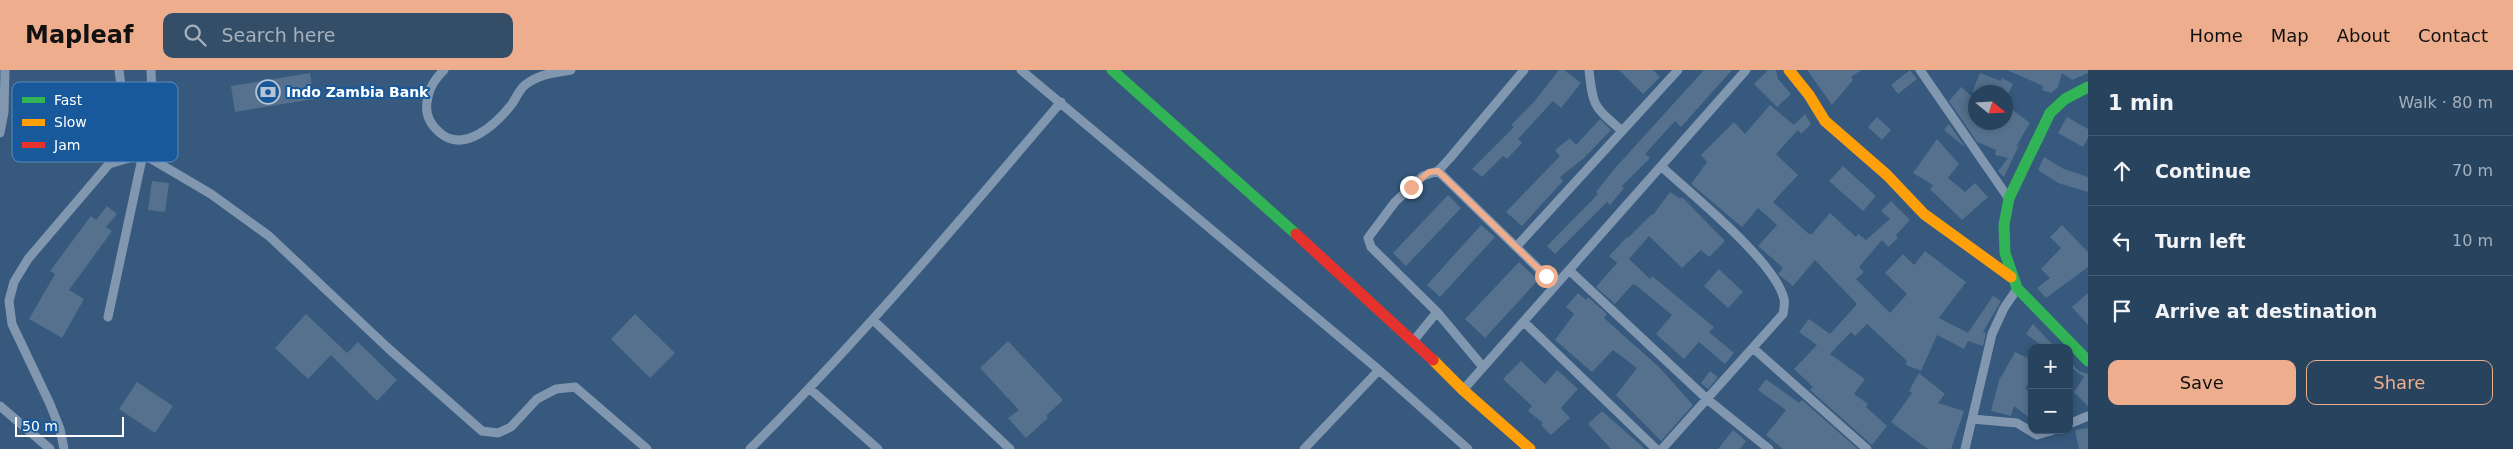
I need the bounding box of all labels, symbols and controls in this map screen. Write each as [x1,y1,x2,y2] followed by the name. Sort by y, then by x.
[163,13,513,58] search box
[25,21,133,49] text: Mapleaf
[181,21,209,49] icon: search
[221,24,336,46] text: Search here
[2190,25,2243,46] text: Home
[2271,25,2309,46] text: Map
[2337,25,2390,46] text: About
[2418,25,2488,46] text: Contact
[255,79,281,105] bank icon: Indo Zambia Bank
[12,82,178,162] legend
[286,84,429,100] place label: Indo Zambia Bank
[1968,85,2013,130] north arrow
[2108,91,2174,115] text: 1 min
[54,92,83,108] text: Fast
[2398,93,2493,112] text: Walk · 80 m
[54,114,87,130] text: Slow
[53,137,80,153] text: Jam
[2108,157,2136,185] icon: ahead
[2155,160,2251,182] text: Continue
[2452,161,2493,180] text: 70 m
[1400,176,1423,199] route end
[2108,227,2136,255] icon: left
[2155,230,2246,252] text: Turn left
[2452,231,2493,250] text: 10 m
[1535,265,1558,288] route start
[2108,297,2136,325] icon: arrive
[2155,300,2377,322] text: Arrive at destination
[2028,344,2073,434] map controls
[2028,344,2073,389] button: +
[2108,360,2296,405] button: Save
[2306,360,2493,405] button: Share
[2028,389,2073,434] button: −
[15,414,124,437] scale bar
[22,418,58,434] text: 50 m

